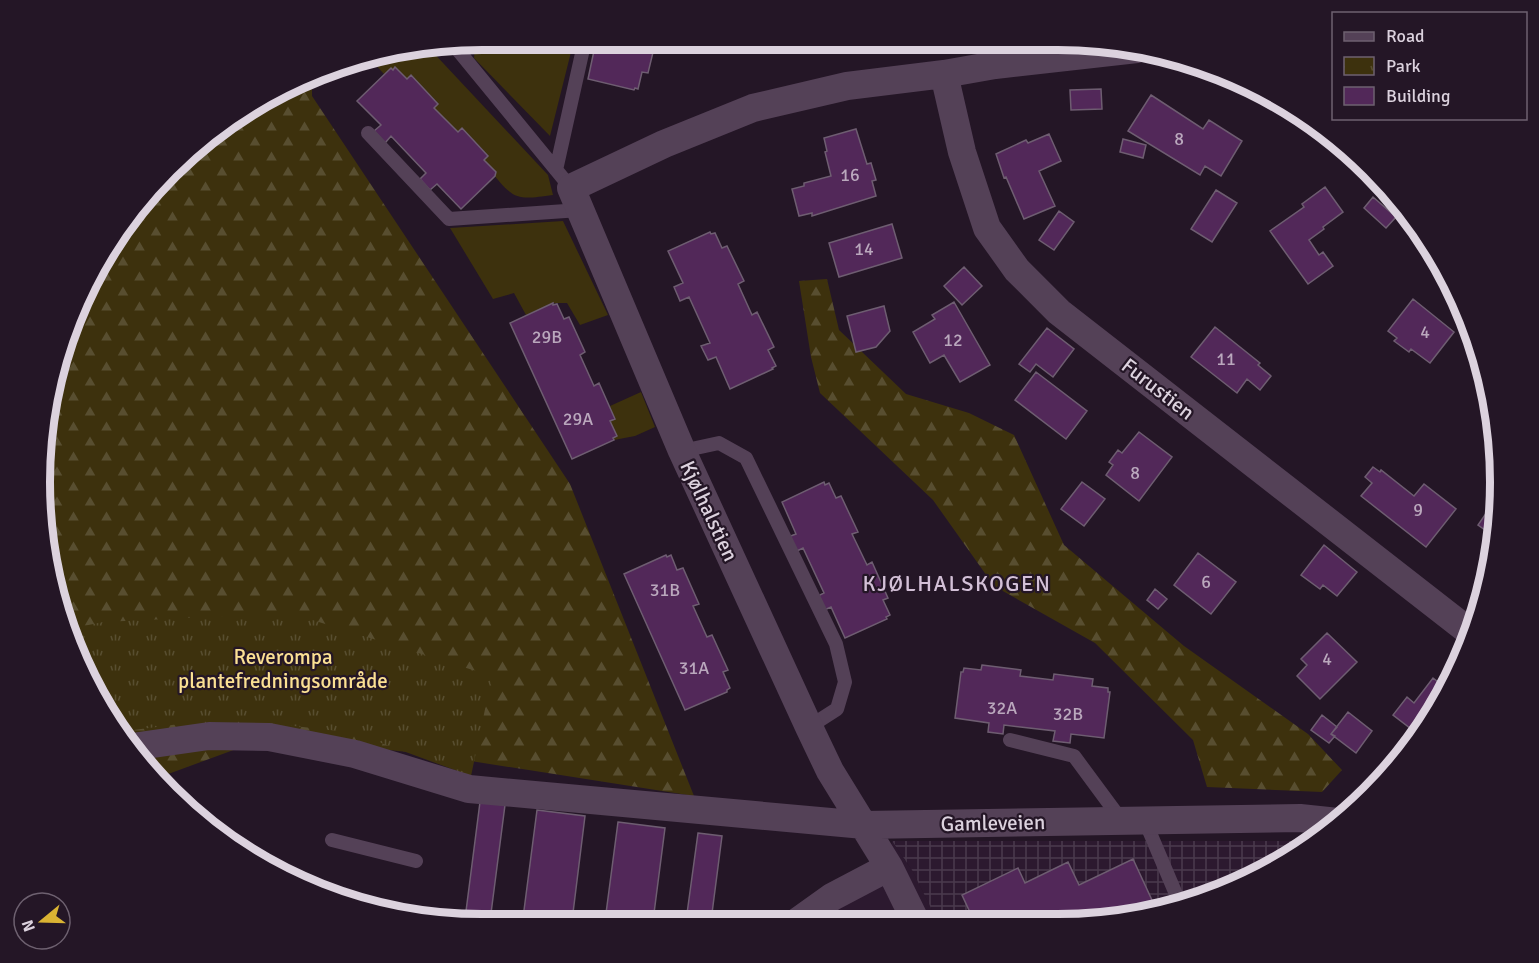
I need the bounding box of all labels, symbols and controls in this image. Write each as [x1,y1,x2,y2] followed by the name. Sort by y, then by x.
[1332,12,1527,120] legend
[1386,25,1425,47] text: Road
[1386,55,1421,77] text: Park
[1386,85,1450,107] text: Building
[1174,128,1184,150] house number: 8
[840,164,860,186] house number: 16
[854,238,874,260] house number: 14
[1420,321,1430,343] house number: 4
[532,326,562,348] house number: 29B
[943,329,963,351] house number: 12
[1216,348,1236,370] house number: 11
[1116,352,1200,426] street label: Furustien
[563,408,593,430] house number: 29A
[674,457,744,565] street label: Kjølhalstien
[1130,462,1140,484] house number: 8
[1413,499,1423,521] house number: 9
[863,570,1051,597] district label: KJØLHALSKOGEN
[1201,571,1211,593] house number: 6
[650,579,680,601] house number: 31B
[178,644,388,694] park label: Reverompa plantefredningsområde
[1322,648,1332,670] house number: 4
[679,657,709,679] house number: 31A
[987,697,1017,719] house number: 32A
[1053,703,1083,725] house number: 32B
[941,809,1045,837] street label: Gamleveien
[12,891,72,951] north arrow
[17,917,40,934] text: N

